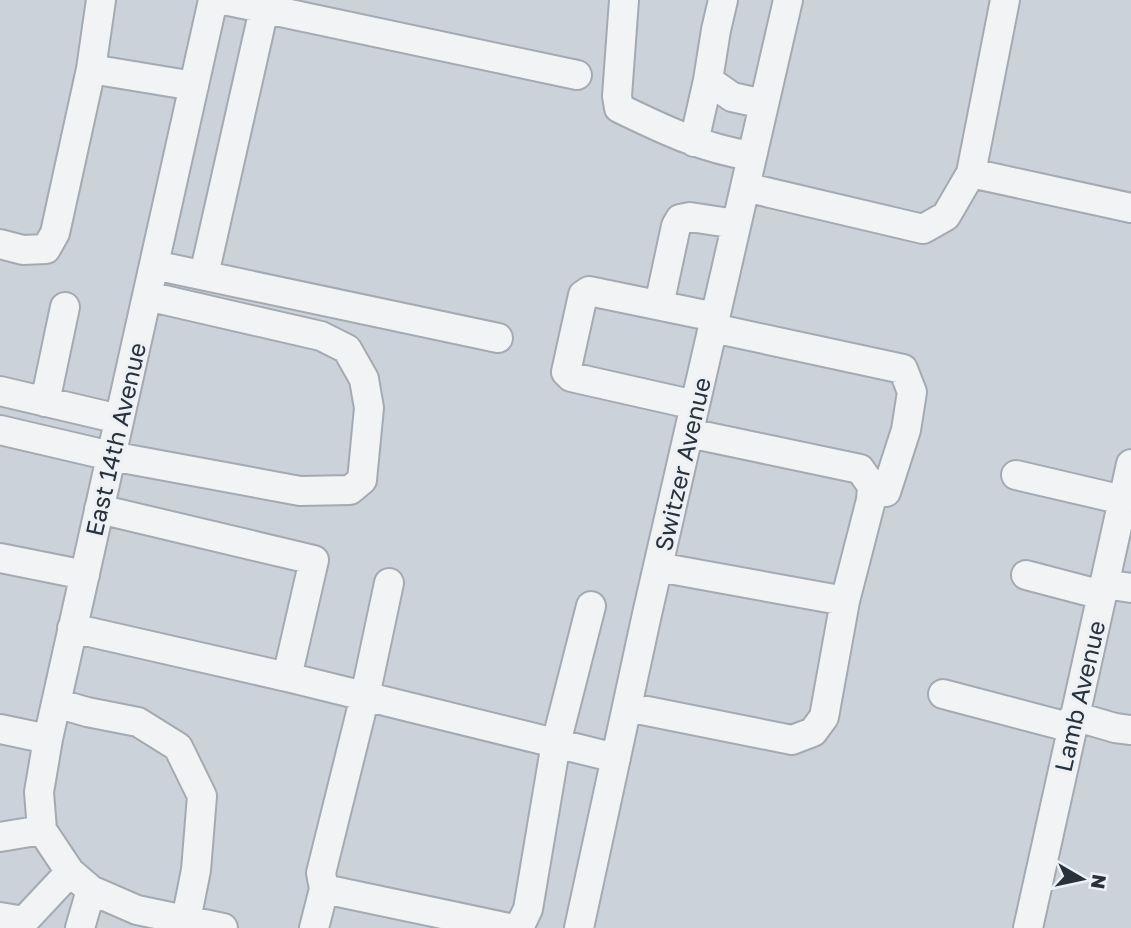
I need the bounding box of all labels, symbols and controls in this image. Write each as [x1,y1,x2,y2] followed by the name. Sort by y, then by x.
[79,339,151,539] street label: East 14th Avenue
[648,374,716,554] street label: Switzer Avenue
[1048,618,1110,774] street label: Lamb Avenue
[1047,844,1117,914] north arrow
[1087,873,1112,891] text: N

